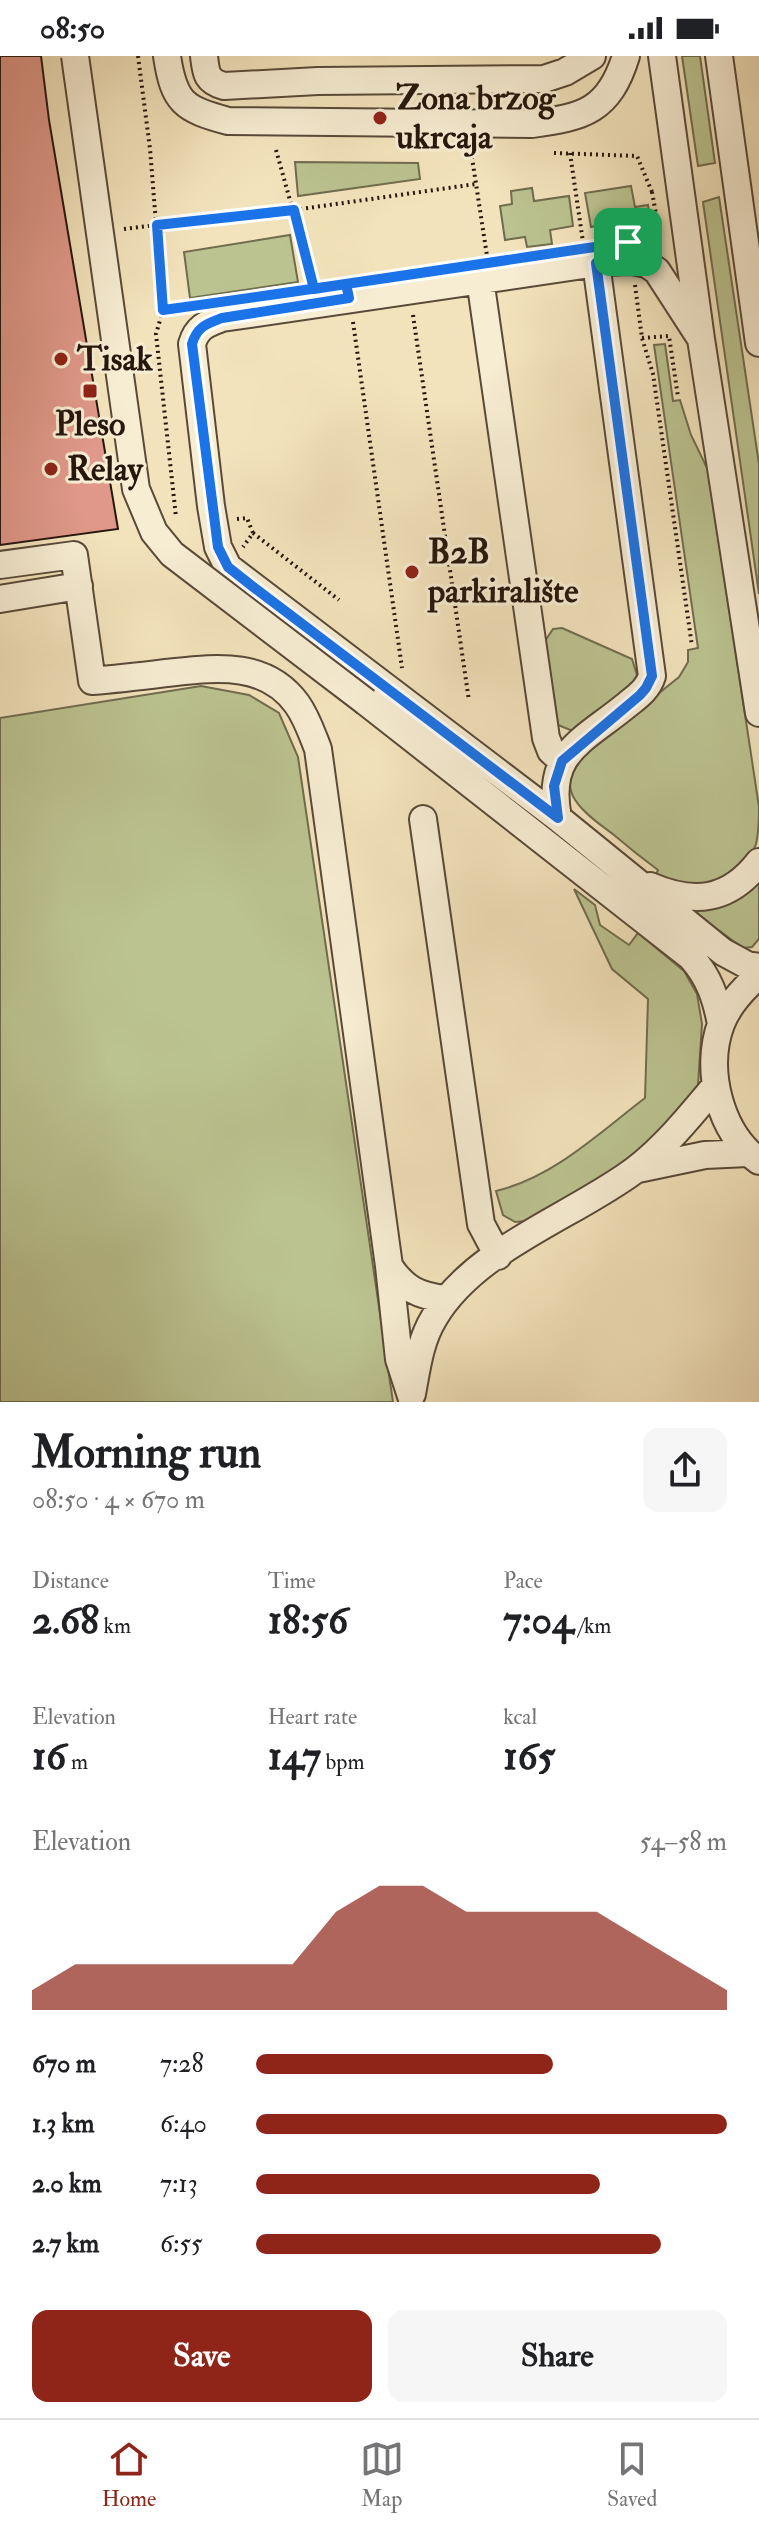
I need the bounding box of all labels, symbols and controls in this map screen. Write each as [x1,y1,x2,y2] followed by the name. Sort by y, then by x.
[40,10,105,47] text: 08:50
[395,77,557,159] place label: Zona brzog ukrcaja
[371,109,389,127] marker: Zona brzog ukrcaja
[594,208,662,276] pin
[606,220,650,264] icon: arrive
[76,338,154,381] place label: Tisak
[52,350,70,368] marker: Tisak
[81,382,99,400] marker: Pleso
[55,403,125,446] place label: Pleso
[67,448,144,491] place label: Relay
[42,460,60,478] marker: Relay
[427,531,579,613] place label: B2B parkiralište
[403,563,421,581] marker: B2B parkiralište
[32,1426,261,1481] text: Morning run
[643,1428,727,1512] button: share
[32,1484,205,1516] text: 08:50 · 4 × 670 m
[32,1567,109,1595] text: Distance
[268,1567,316,1595] text: Time
[503,1567,543,1595] text: Pace
[32,1595,99,1646] text: 2.68
[268,1595,348,1646] text: 18:56
[503,1595,574,1646] text: 7:04
[99,1612,131,1640] text: km
[574,1612,611,1640] text: /km
[32,1703,116,1731] text: Elevation
[268,1703,357,1731] text: Heart rate
[503,1703,537,1731] text: kcal
[32,1731,66,1782] text: 16
[268,1731,321,1782] text: 147
[503,1731,555,1782] text: 165
[66,1748,88,1776] text: m
[321,1748,365,1776] text: bpm
[32,1826,131,1858] text: Elevation
[640,1826,727,1858] text: 54–58 m
[32,2048,96,2080] text: 670 m
[160,2048,204,2080] text: 7:28
[32,2108,94,2140] text: 1.3 km
[160,2108,207,2140] text: 6:40
[32,2168,102,2200] text: 2.0 km
[160,2168,198,2200] text: 7:13
[32,2228,99,2260] text: 2.7 km
[160,2228,202,2260] text: 6:55
[32,2310,372,2402] button: Save
[388,2310,727,2402] button: Share
[102,2437,156,2513] tab: Home
[360,2437,404,2513] tab: Map
[607,2437,657,2513] tab: Saved

